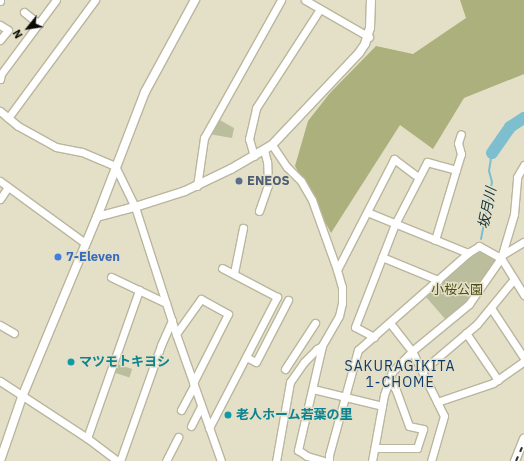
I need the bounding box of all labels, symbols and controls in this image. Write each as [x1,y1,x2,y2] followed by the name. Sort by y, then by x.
[8,8,48,48] north arrow
[10,27,26,41] text: N
[247,173,290,189] place label: ENEOS
[234,176,244,186] marker: ENEOS
[475,186,499,230] water label: 坂月川
[66,249,120,265] place label: 7-Eleven
[53,252,63,262] marker: 7-Eleven
[431,282,483,298] park label: 小桜公園
[79,354,170,370] place label: マツモトキヨシ
[66,357,76,367] marker: マツモトキヨシ
[345,358,455,390] district label: SAKURAGIKITA 1-CHOME
[236,407,353,423] place label: 老人ホーム若葉の里
[223,410,233,420] marker: 老人ホーム若葉の里

